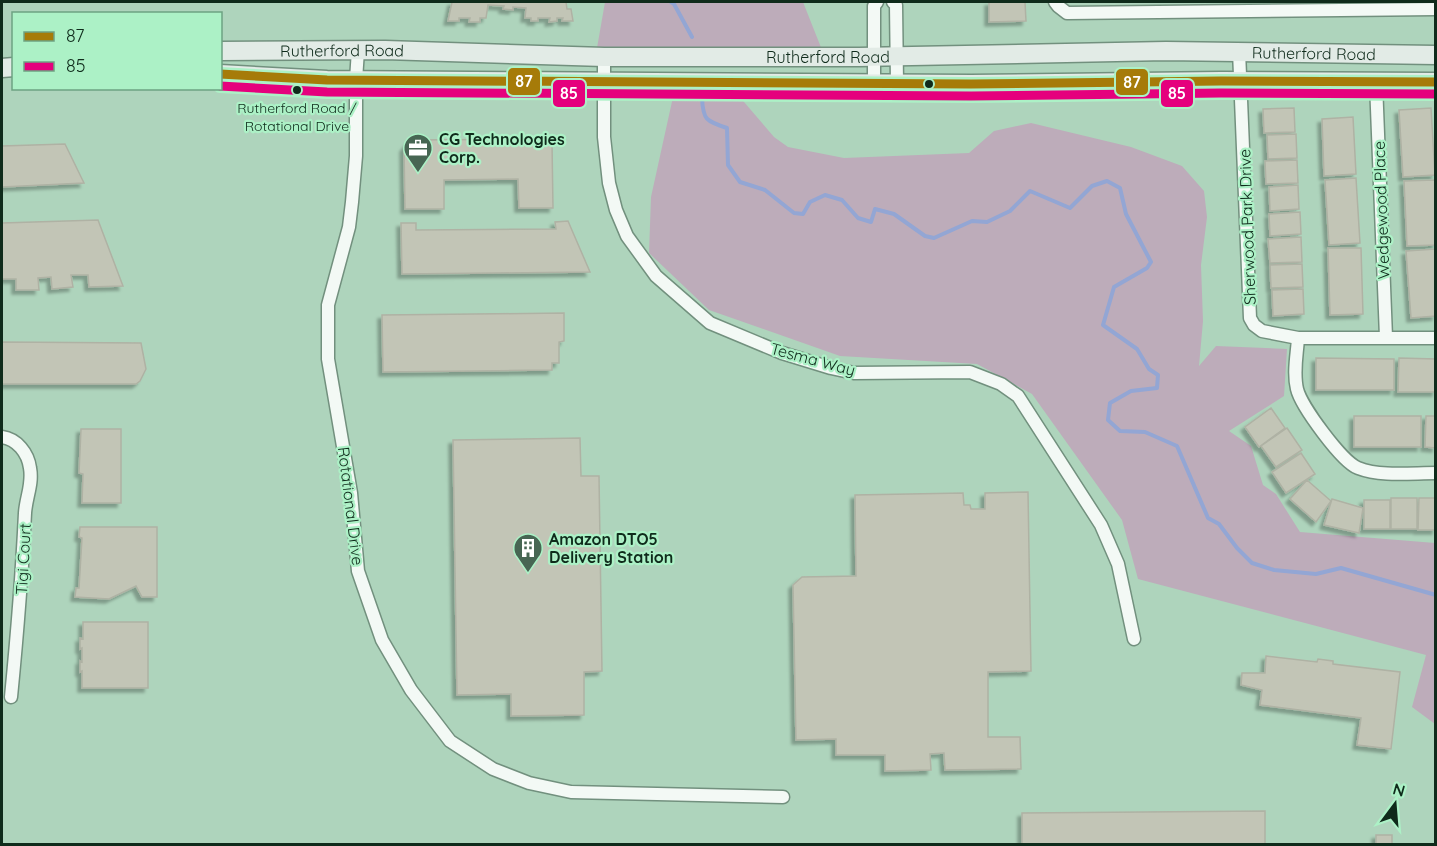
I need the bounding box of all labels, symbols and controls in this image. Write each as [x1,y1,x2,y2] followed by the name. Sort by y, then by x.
[12,12,222,90] legend
[66,24,84,47] text: 87
[280,40,404,61] street label: Rutherford Road
[1252,42,1376,64] street label: Rutherford Road
[766,46,890,67] street label: Rutherford Road
[66,54,86,77] text: 85
[507,67,541,96] line badge: 87
[1115,68,1149,96] line badge: 87
[515,71,533,91] text: 87
[1123,72,1141,92] text: 87
[923,78,935,90] unlabelled marker
[552,79,586,108] line badge: 85
[1160,79,1194,108] line badge: 85
[560,83,578,103] text: 85
[1168,83,1186,103] text: 85
[291,84,303,96] marker: Rutherford Road / Rotational Drive
[237,99,357,135] place label: Rutherford Road / Rotational Drive
[439,129,565,167] place label: CG Technologies Corp.
[402,132,434,174] office icon: CG Technologies Corp.
[1369,141,1393,279] street label: Wedgewood Place
[1234,149,1260,305] street label: Sherwood Park Drive
[768,338,858,380] street label: Tesma Way
[334,445,368,567] street label: Rotational Drive
[11,523,35,595] street label: Tigi Court
[549,529,673,567] place label: Amazon DTO5 Delivery Station
[512,532,544,574] building icon: Amazon DTO5 Delivery Station
[1365,774,1425,834] north arrow
[1391,778,1408,801] text: N

